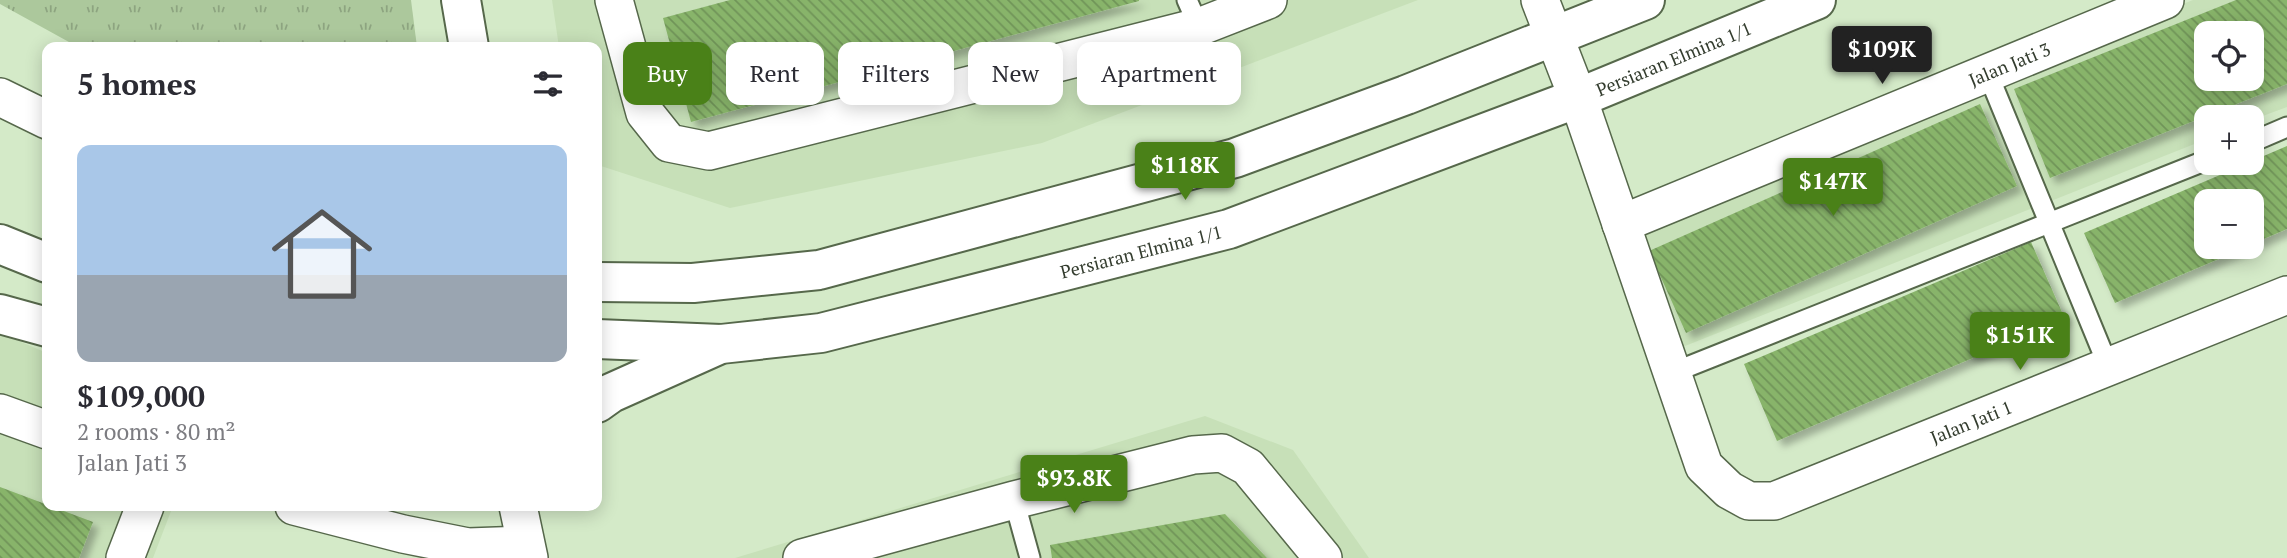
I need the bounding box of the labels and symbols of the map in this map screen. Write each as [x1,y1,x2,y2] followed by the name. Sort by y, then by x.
[1592,16,1755,101] street label: Persiaran Elmina 1/1
[1833,27,1931,86] pin: $109K
[1965,37,2054,92] street label: Jalan Jati 3
[1136,142,1234,202] pin: $118K
[1784,158,1882,218] pin: $147K
[1058,219,1224,284] street label: Persiaran Elmina 1/1
[1971,312,2069,372] pin: $151K
[1927,395,2016,449] street label: Jalan Jati 1
[1017,456,1131,515] pin: $93.8K

